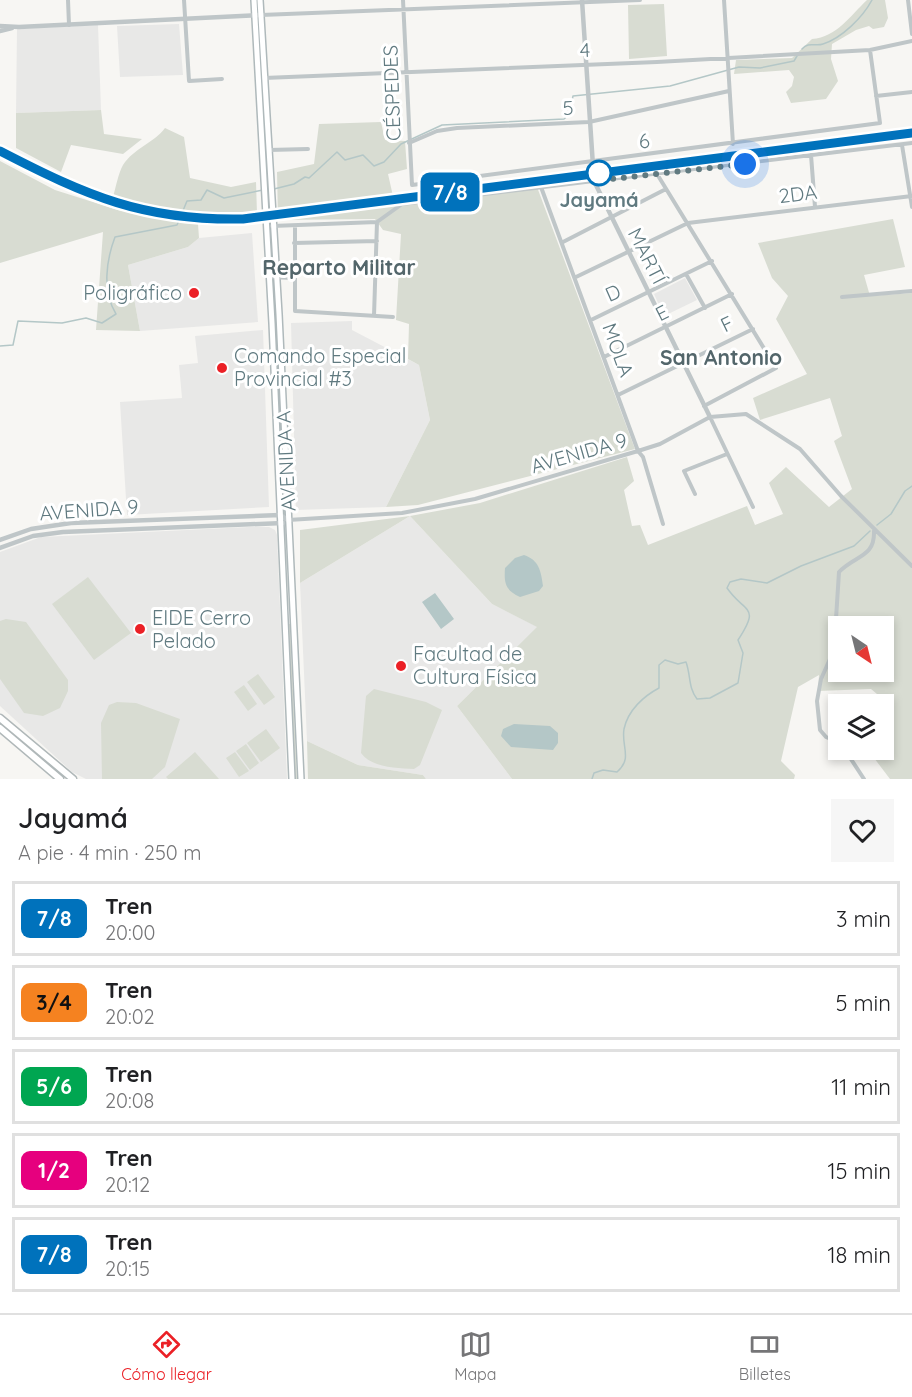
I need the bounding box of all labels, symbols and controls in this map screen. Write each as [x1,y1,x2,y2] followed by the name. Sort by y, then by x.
[579,37,591,62] street label: 4
[377,45,406,141] street label: CÉSPEDES
[562,95,574,120] street label: 5
[637,127,651,154] street label: 6
[730,149,760,179] your location
[586,160,612,186] marker: Jayamá
[416,172,484,212] line badge: 7/8
[433,179,467,205] text: 7/8
[777,179,819,208] street label: 2DA
[560,187,638,212] place label: Jayamá
[623,224,673,289] street label: MARTÍ
[262,254,416,280] district label: Reparto Militar
[601,278,624,307] street label: D
[83,280,182,305] place label: Poligráfico
[187,286,201,300] marker: Poligráfico
[651,299,673,326] street label: E
[716,310,737,337] street label: F
[597,319,640,380] street label: MOLA
[234,343,406,391] place label: Comando Especial Provincial #3
[660,344,782,370] district label: San Antonio
[215,361,229,375] marker: Comando Especial Provincial #3
[270,410,301,512] street label: AVENIDA A
[528,427,630,478] street label: AVENIDA 9
[39,494,139,525] street label: AVENIDA 9
[152,605,251,653] place label: EIDE Cerro Pelado
[828,616,894,682] north arrow
[828,616,894,760] map controls
[133,622,147,636] marker: EIDE Cerro Pelado
[413,641,537,689] place label: Facultad de Cultura Física
[394,659,408,673] marker: Facultad de Cultura Física
[828,694,894,760] button: layers
[831,799,894,862] button: heart
[18,800,128,835] text: Jayamá
[18,840,201,865] text: A pie · 4 min · 250 m
[105,892,153,920] text: Tren
[37,905,71,931] text: 7/8
[836,905,891,933] text: 3 min
[105,920,156,945] text: 20:00
[105,976,153,1004] text: Tren
[36,989,72,1015] text: 3/4
[836,989,891,1017] text: 5 min
[105,1004,155,1029] text: 20:02
[105,1060,153,1088] text: Tren
[36,1073,72,1099] text: 5/6
[831,1073,891,1101] text: 11 min
[105,1088,154,1113] text: 20:08
[105,1144,153,1172] text: Tren
[38,1157,70,1183] text: 1/2
[827,1157,891,1185] text: 15 min
[105,1172,150,1197] text: 20:12
[105,1228,153,1256] text: Tren
[37,1241,71,1267] text: 7/8
[827,1241,891,1269] text: 18 min
[105,1256,150,1281] text: 20:15
[121,1328,212,1384] tab: Cómo llegar
[454,1328,497,1384] tab: Mapa
[739,1328,791,1384] tab: Billetes

